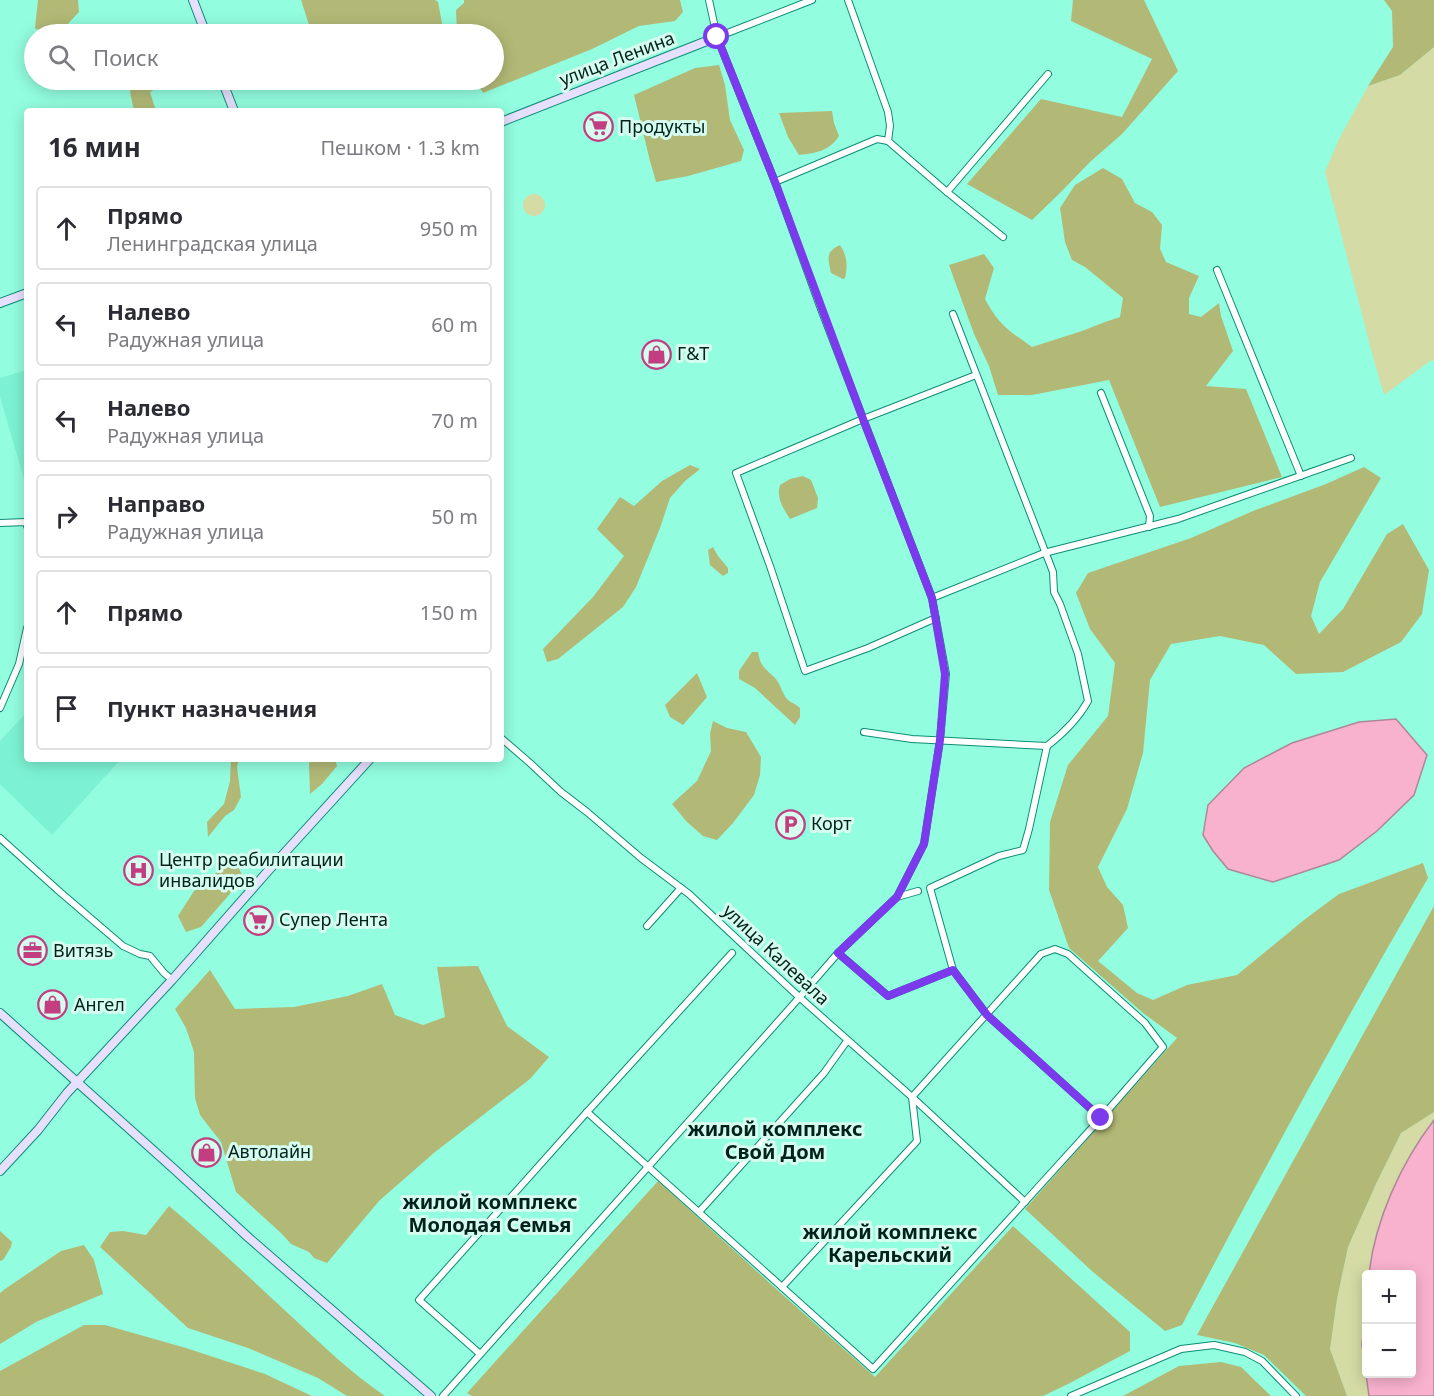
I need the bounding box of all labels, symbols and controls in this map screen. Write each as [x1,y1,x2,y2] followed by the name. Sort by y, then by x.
[703,23,729,49] route start
[24,24,504,90] search box
[556,25,678,91] street label: улица Ленина
[45,41,78,74] icon: search
[93,42,158,72] text: Поиск
[582,111,614,143] supermarket icon: Продукты
[619,114,705,138] place label: Продукты
[48,129,141,165] text: 16 мин
[320,134,480,161] text: Пешком · 1.3 km
[107,200,183,230] text: Прямо
[50,212,83,245] icon: ahead
[420,215,478,242] text: 950 m
[107,230,318,257] text: Ленинградская улица
[107,296,190,326] text: Налево
[50,308,83,341] icon: left
[431,311,478,338] text: 60 m
[107,326,264,353] text: Радужная улица
[640,338,672,370] shop icon: Г&Т
[677,341,709,365] place label: Г&Т
[107,392,190,422] text: Налево
[50,404,83,437] icon: left
[431,407,478,434] text: 70 m
[107,422,264,449] text: Радужная улица
[107,488,205,518] text: Направо
[50,500,83,533] icon: right
[431,503,478,530] text: 50 m
[107,518,264,545] text: Радужная улица
[50,596,83,629] icon: ahead
[107,597,183,627] text: Прямо
[420,599,478,626] text: 150 m
[50,692,83,725] icon: arrive
[107,693,317,723] text: Пункт назначения
[774,808,806,840] parking icon: Корт
[811,811,852,835] place label: Корт
[159,847,344,892] place label: Центр реабилитации инвалидов
[122,854,154,886] hospital icon: Центр реабилитации инвалидов
[718,898,835,1010] street label: улица Калевала
[242,904,274,936] supermarket icon: Супер Лента
[279,907,388,931] place label: Супер Лента
[16,935,48,967] office icon: Витязь
[53,938,113,962] place label: Витязь
[37,989,69,1021] shop icon: Ангел
[74,992,125,1016] place label: Ангел
[1087,1104,1113,1130] route end
[688,1115,862,1165] district label: жилой комплекс Свой Дом
[191,1136,223,1168] shop icon: Автолайн
[228,1139,311,1163] place label: Автолайн
[403,1188,577,1238] district label: жилой комплекс Молодая Семья
[803,1218,977,1268] district label: жилой комплекс Карельский
[1362,1270,1416,1378] map controls
[1362,1270,1416,1324] button: +
[1362,1324,1416,1378] button: −

